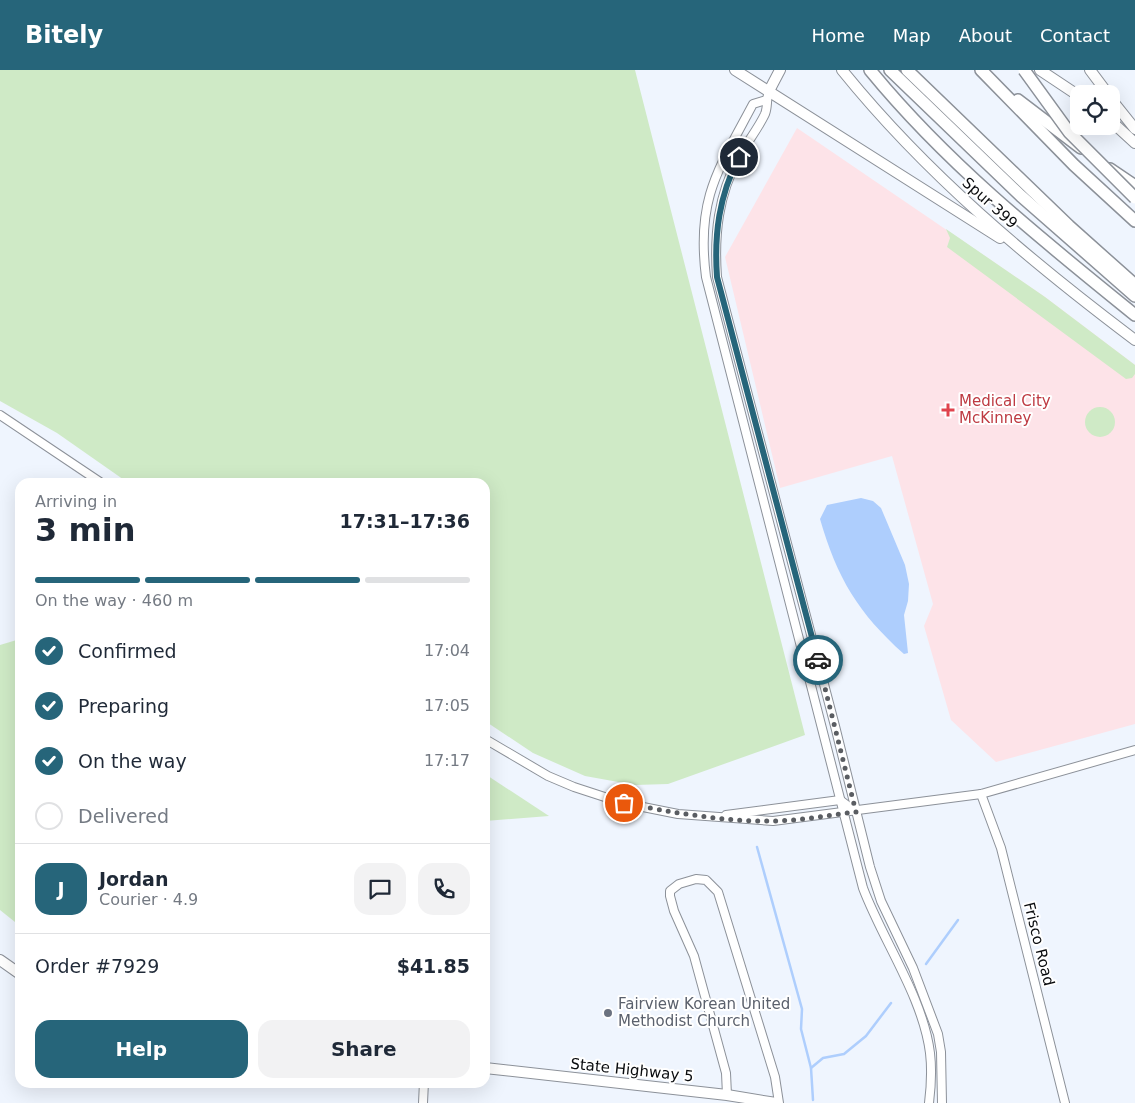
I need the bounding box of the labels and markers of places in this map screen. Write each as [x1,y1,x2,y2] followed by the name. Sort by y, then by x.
[718,136,760,178] pin
[959,392,1051,427] place label: Medical City McKinney
[941,403,955,417] marker: Medical City McKinney
[603,782,645,824] pin
[618,995,790,1030] place label: Fairview Korean United Methodist Church
[602,1007,614,1019] marker: Fairview Korean United Methodist Church

